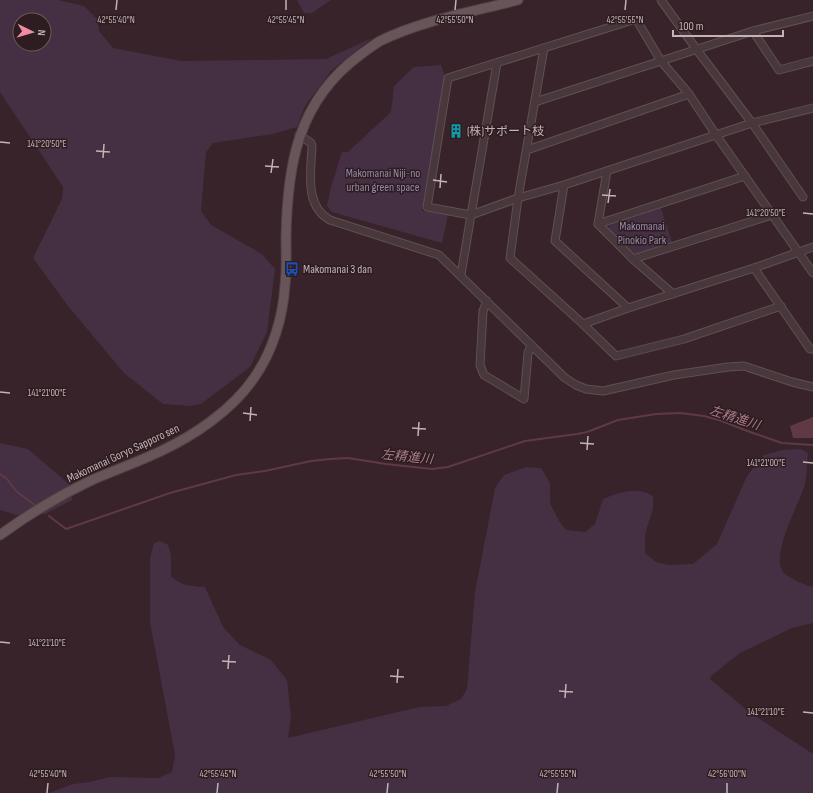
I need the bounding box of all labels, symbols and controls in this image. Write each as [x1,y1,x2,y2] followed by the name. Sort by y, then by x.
[12,12,52,52] north arrow
[673,12,783,38] scale bar
[97,14,135,26] text: 42°55'40"N
[267,14,305,26] text: 42°55'45"N
[436,14,474,26] text: 42°55'50"N
[607,14,643,26] text: 42°55'55"N
[679,19,704,34] text: 100 m
[35,29,48,36] text: N
[448,123,464,139] building icon: (株)サポート枝
[467,124,544,139] place label: (株)サポート枝
[27,138,67,150] text: 141°20'50"E
[346,166,420,195] park label: Makomanai Niji-no urban green space
[746,207,786,219] text: 141°20'50"E
[618,219,667,248] park label: Makomanai Pinokio Park
[284,261,300,277] bus stop icon: Makomanai 3 dan
[303,262,372,277] place label: Makomanai 3 dan
[28,387,66,399] text: 141°21'00"E
[707,402,764,434] water label: 左精進川
[65,421,182,486] street label: Makomanai Goryo Sapporo sen
[380,446,436,468] water label: 左精進川
[747,457,785,469] text: 141°21'00"E
[28,637,66,649] text: 141°21'10"E
[747,706,785,718] text: 141°21'10"E
[29,768,67,780] text: 42°55'40"N
[199,768,237,780] text: 42°55'45"N
[369,768,407,780] text: 42°55'50"N
[540,768,576,780] text: 42°55'55"N
[708,768,746,780] text: 42°56'00"N

